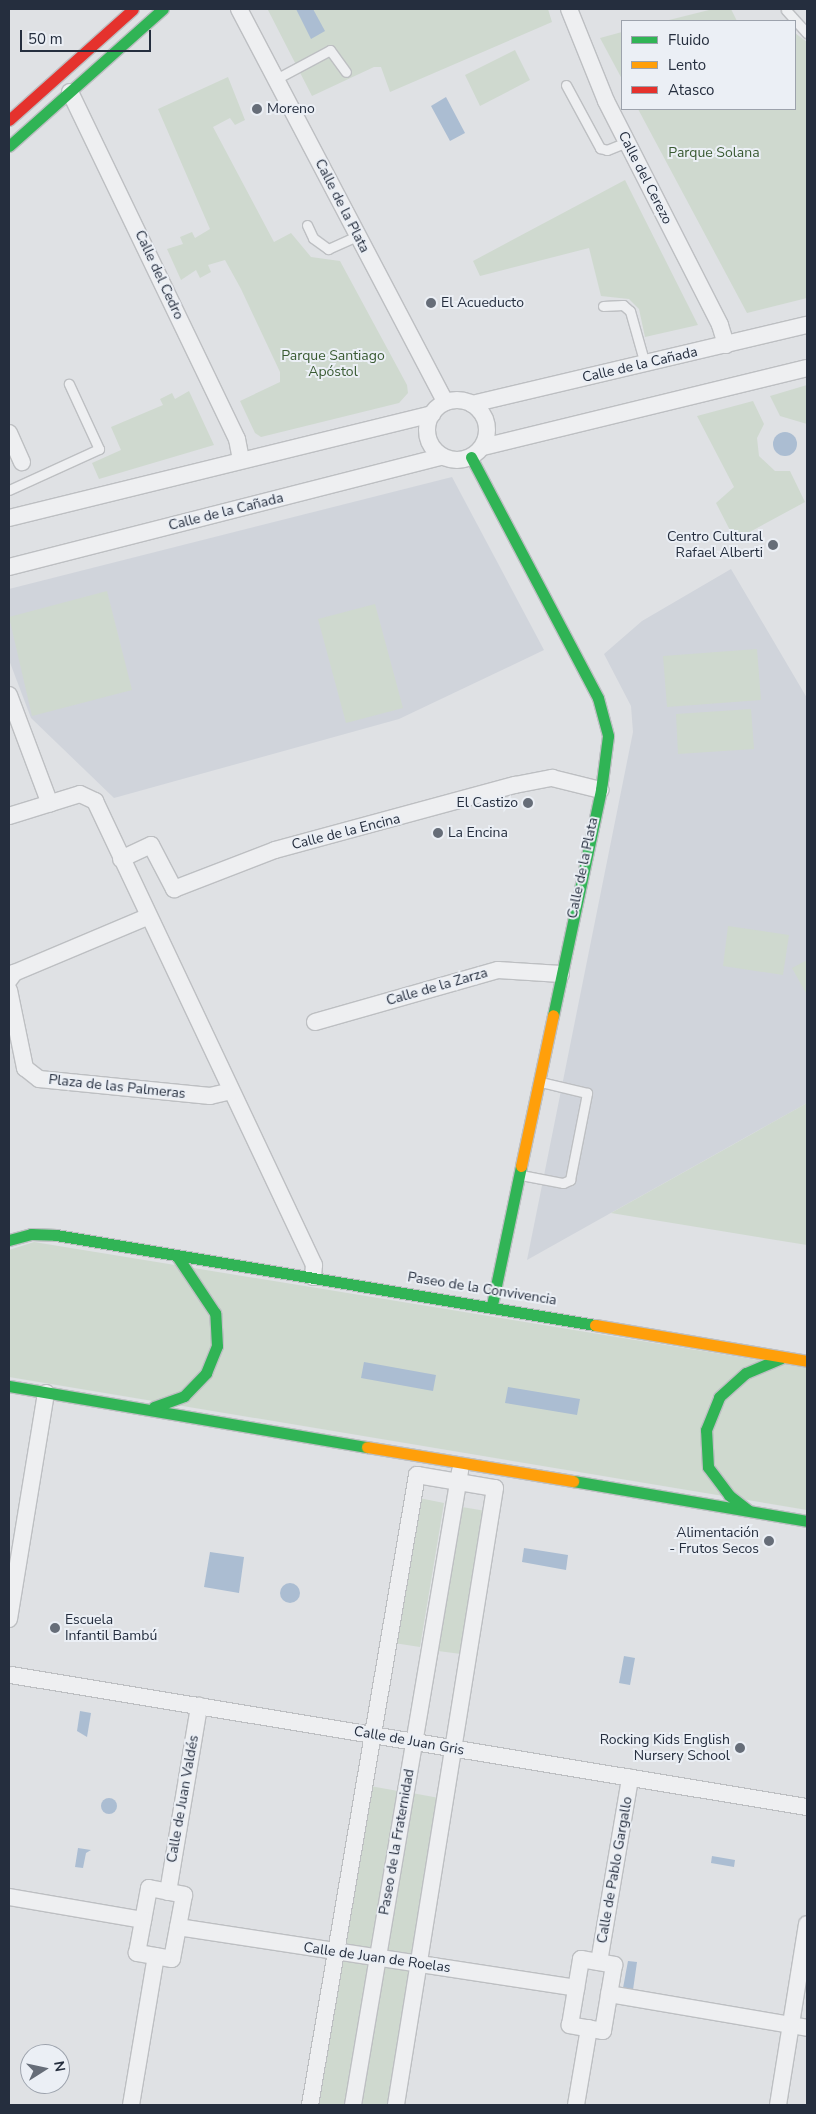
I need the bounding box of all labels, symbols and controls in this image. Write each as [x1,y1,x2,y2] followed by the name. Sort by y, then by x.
[22,20,154,52] scale bar
[621,20,796,110] legend
[28,29,63,49] text: 50 m
[668,30,710,50] text: Fluido
[668,55,706,75] text: Lento
[668,80,714,100] text: Atasco
[267,101,315,117] place label: Moreno
[251,103,263,115] marker: Moreno
[614,129,676,227] street label: Calle del Cerezo
[668,145,760,161] park label: Parque Solana
[311,156,373,256] street label: Calle de la Plata
[131,228,187,322] street label: Calle del Cedro
[441,295,524,311] place label: El Acueducto
[425,297,437,309] marker: El Acueducto
[581,344,699,386] street label: Calle de la Cañada
[281,348,385,381] park label: Parque Santiago Apóstol
[167,490,285,534] street label: Calle de la Cañada
[667,529,763,562] place label: Centro Cultural Rafael Alberti
[767,539,779,551] marker: Centro Cultural Rafael Alberti
[457,795,518,811] place label: El Castizo
[522,797,534,809] marker: El Castizo
[290,810,402,854] street label: Calle de la Encina
[564,816,602,920] street label: Calle de la Plata
[448,825,508,841] place label: La Encina
[432,827,444,839] marker: La Encina
[384,965,490,1009] street label: Calle de la Zarza
[48,1071,186,1103] street label: Plaza de las Palmeras
[406,1269,558,1309] street label: Paseo de la Convivencia
[669,1525,759,1558] place label: Alimentación - Frutos Secos
[763,1535,775,1547] marker: Alimentación - Frutos Secos
[65,1612,157,1644] place label: Escuela Infantil Bambú
[49,1622,61,1634] marker: Escuela Infantil Bambú
[353,1723,465,1759] street label: Calle de Juan Gris
[600,1732,730,1764] place label: Rocking Kids English Nursery School
[164,1734,202,1864] street label: Calle de Juan Valdés
[734,1742,746,1754] marker: Rocking Kids English Nursery School
[376,1768,418,1916] street label: Paseo de la Fraternidad
[594,1795,636,1945] street label: Calle de Pablo Gargallo
[302,1939,452,1977] street label: Calle de Juan de Roelas
[20,2044,70,2094] north arrow
[49,2060,70,2073] text: N

